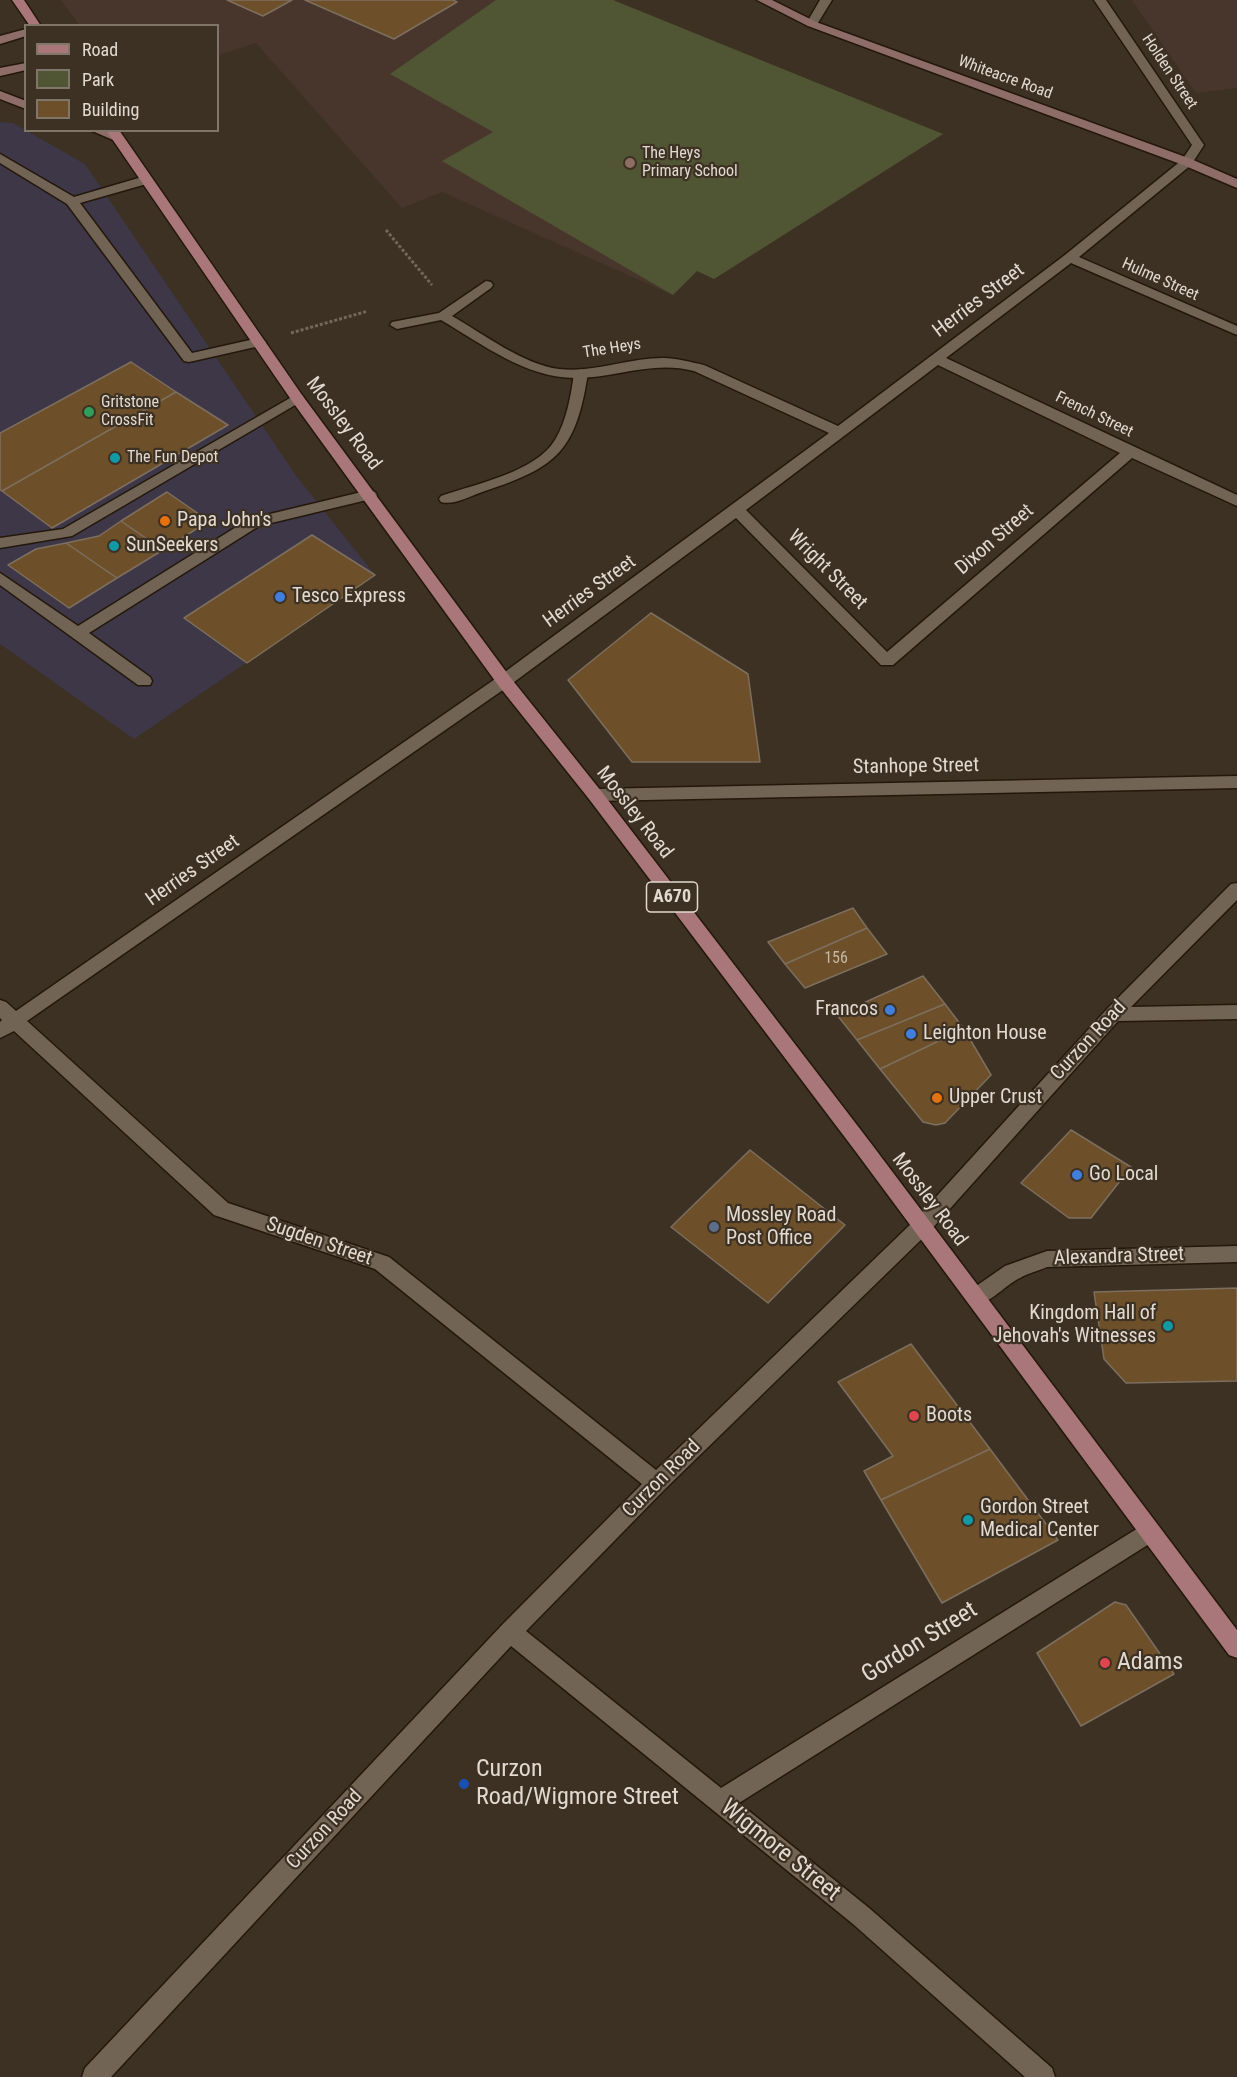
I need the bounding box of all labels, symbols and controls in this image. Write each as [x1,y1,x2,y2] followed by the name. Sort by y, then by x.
[24,24,219,132] legend
[1137,31,1201,113] street label: Holden Street
[82,39,118,60] text: Road
[955,52,1055,104] street label: Whiteacre Road
[82,69,114,90] text: Park
[82,99,139,120] text: Building
[642,144,738,182] place label: The Heys Primary School
[623,156,637,170] marker: The Heys Primary School
[1119,255,1201,305] street label: Hulme Street
[928,259,1030,343] street label: Herries Street
[582,335,642,363] street label: The Heys
[300,373,386,475] street label: Mossley Road
[1052,388,1136,442] street label: French Street
[101,393,159,431] place label: Gritstone CrossFit
[82,405,96,419] marker: Gritstone CrossFit
[127,448,218,468] place label: The Fun Depot
[108,451,122,465] marker: The Fun Depot
[951,500,1039,580] street label: Dixon Street
[177,509,271,533] place label: Papa John's
[158,514,172,528] marker: Papa John's
[782,525,872,615] street label: Wright Street
[126,534,218,558] place label: SunSeekers
[107,539,121,553] marker: SunSeekers
[539,550,641,634] street label: Herries Street
[292,585,406,609] place label: Tesco Express
[273,590,287,604] marker: Tesco Express
[853,754,979,780] street label: Stanhope Street
[591,762,677,864] street label: Mossley Road
[142,830,244,912] street label: Herries Street
[646,882,698,912] road number: A670
[824,949,848,969] house number: 156
[1046,996,1132,1086] street label: Curzon Road
[815,998,878,1022] place label: Francos
[883,1003,897,1017] marker: Francos
[923,1022,1047,1046] place label: Leighton House
[904,1027,918,1041] marker: Leighton House
[949,1086,1042,1110] place label: Upper Crust
[930,1091,944,1105] marker: Upper Crust
[886,1149,972,1251] street label: Mossley Road
[1089,1163,1158,1187] place label: Go Local
[1070,1168,1084,1182] marker: Go Local
[726,1204,836,1251] place label: Mossley Road Post Office
[263,1213,375,1271] street label: Sugden Street
[707,1220,721,1234] marker: Mossley Road Post Office
[1054,1243,1184,1271] street label: Alexandra Street
[993,1302,1156,1349] place label: Kingdom Hall of Jehovah's Witnesses
[1161,1319,1175,1333] marker: Kingdom Hall of Jehovah's Witnesses
[926,1404,972,1428] place label: Boots
[907,1409,921,1423] marker: Boots
[618,1435,706,1523] street label: Curzon Road
[980,1496,1099,1543] place label: Gordon Street Medical Center
[961,1513,975,1527] marker: Gordon Street Medical Center
[857,1596,983,1690] street label: Gordon Street
[1117,1649,1183,1677] place label: Adams
[1098,1656,1112,1670] marker: Adams
[476,1756,679,1812] place label: Curzon Road/Wigmore Street
[457,1777,471,1791] marker: Curzon Road/Wigmore Street
[282,1785,368,1875] street label: Curzon Road
[714,1794,846,1908] street label: Wigmore Street

